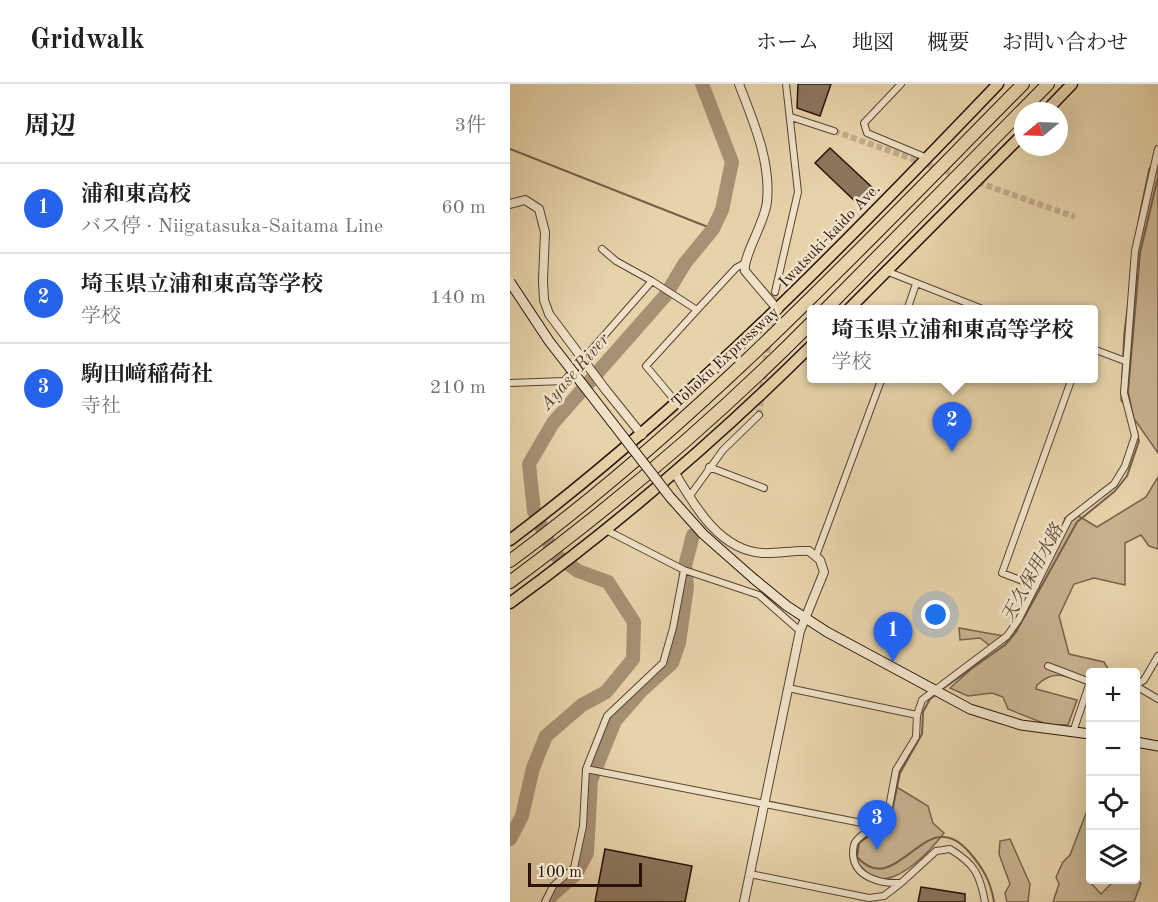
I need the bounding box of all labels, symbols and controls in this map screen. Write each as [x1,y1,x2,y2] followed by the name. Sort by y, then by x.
[30,27,145,55] text: Gridwalk
[756,33,819,54] text: ホーム
[852,33,894,54] text: 地図
[927,33,969,54] text: 概要
[1002,33,1128,54] text: お問い合わせ
[1014,102,1068,156] north arrow
[24,114,76,140] text: 周辺
[454,116,486,136] text: 3件
[776,181,884,291] street label: Iwatsuki-kaido Ave.
[81,184,191,206] text: 浦和東高校
[38,198,49,218] text: 1
[441,198,486,218] text: 60 m
[81,217,383,237] text: バス停 · Niigatasuka-Saitama Line
[81,274,323,296] text: 埼玉県立浦和東高等学校
[38,288,49,308] text: 2
[430,288,486,308] text: 140 m
[669,304,783,412] street label: Tohoku Expressway
[807,305,1098,383] popup
[81,307,121,327] text: 学校
[831,320,1074,342] text: 埼玉県立浦和東高等学校
[537,329,614,414] water label: Ayase River
[831,353,871,373] text: 学校
[81,364,213,386] text: 駒田﨑稲荷社
[38,378,49,398] text: 3
[430,378,486,398] text: 210 m
[81,397,121,417] text: 寺社
[932,402,972,452] pin: 2
[997,519,1068,625] water label: 天久保用水路
[921,600,950,629] your location
[874,612,913,662] pin: 1
[1086,668,1140,884] map controls
[1086,668,1140,722] button: +
[1086,722,1140,776] button: −
[1086,776,1140,830] button: locate
[858,800,896,850] pin: 3
[1086,830,1140,884] button: layers
[528,860,642,888] scale bar
[537,865,582,881] text: 100 m

